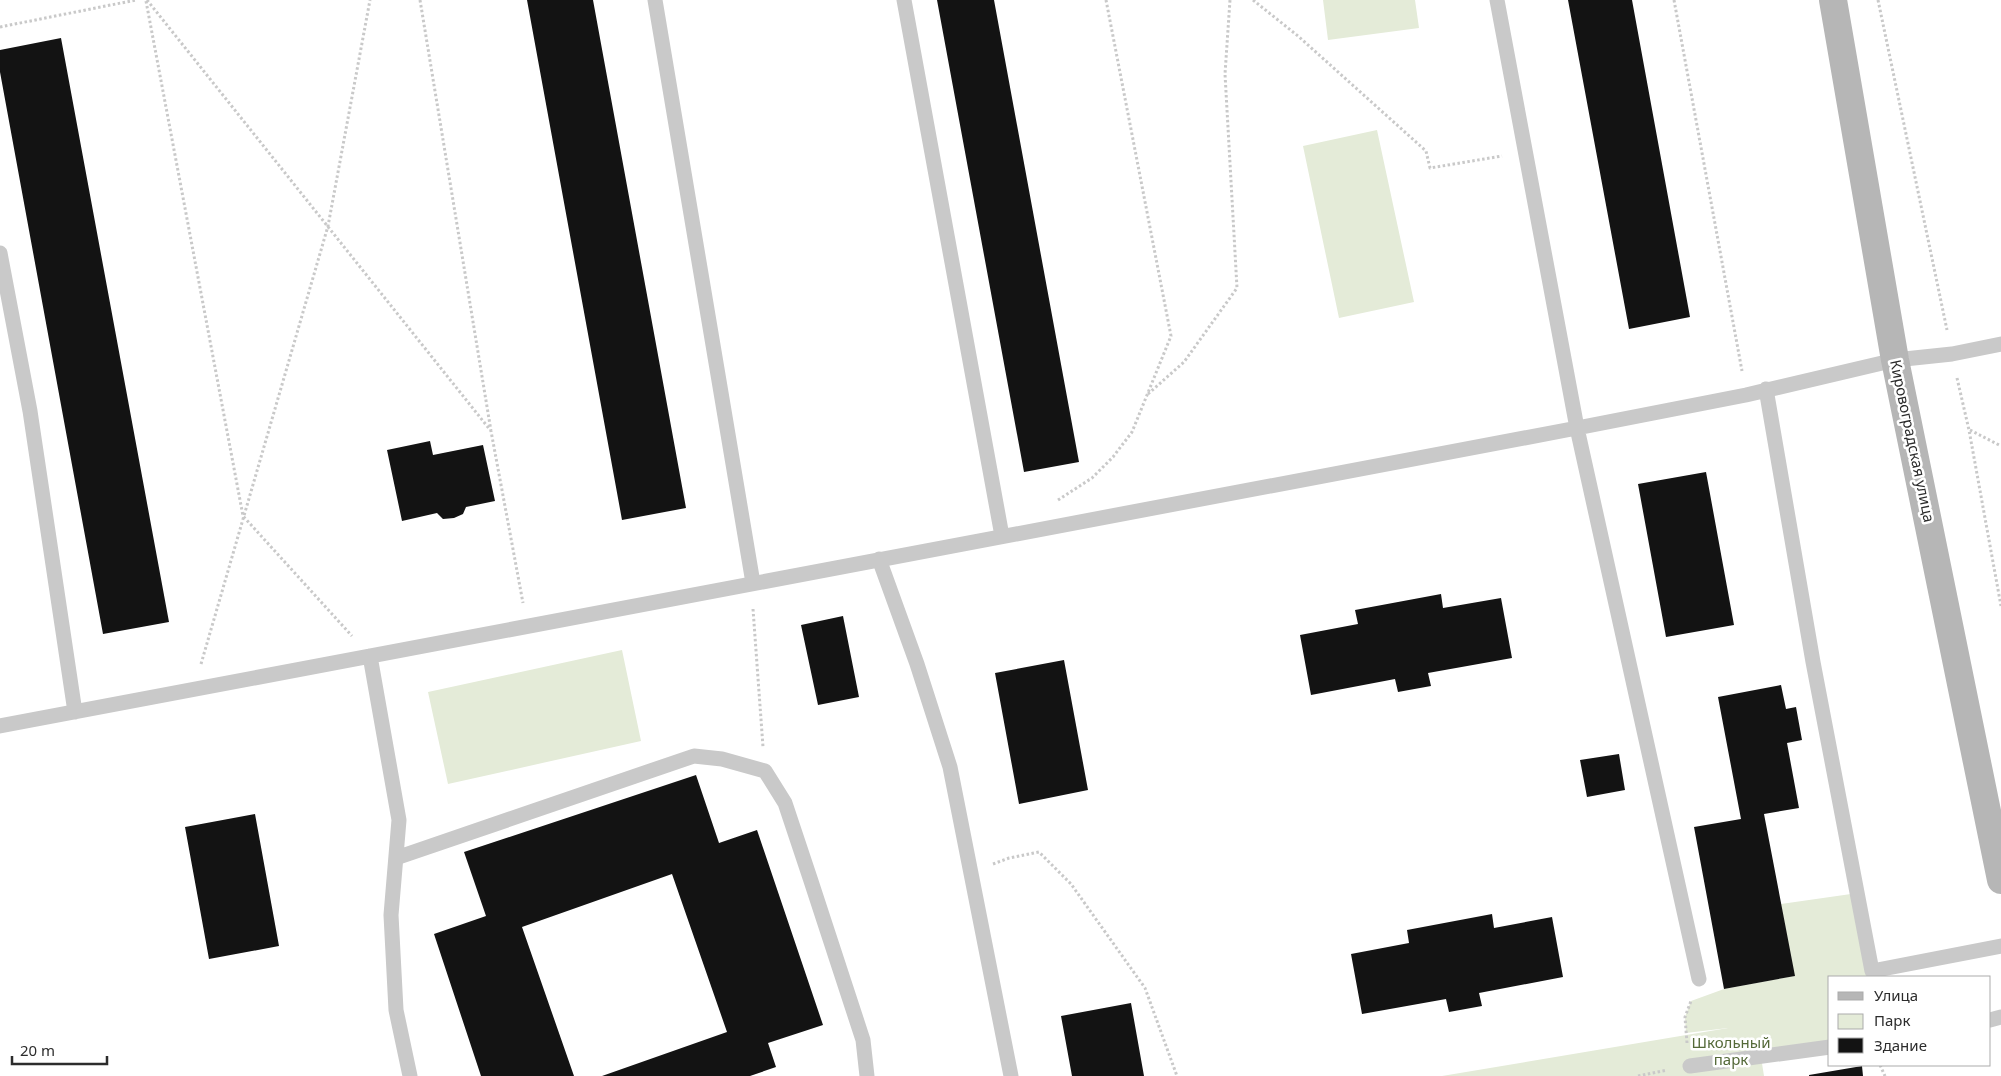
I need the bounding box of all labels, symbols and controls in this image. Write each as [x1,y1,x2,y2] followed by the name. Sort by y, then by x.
[1886,358,1940,524] street label: Кировоградская улица
[1828,976,1991,1066] legend
[1874,985,1918,1005] text: Улица
[1874,1010,1910,1030] text: Парк
[1692,1032,1771,1069] park label: Школьный парк
[12,1034,108,1066] scale bar
[1874,1035,1927,1055] text: Здание
[20,1040,55,1060] text: 20 m

